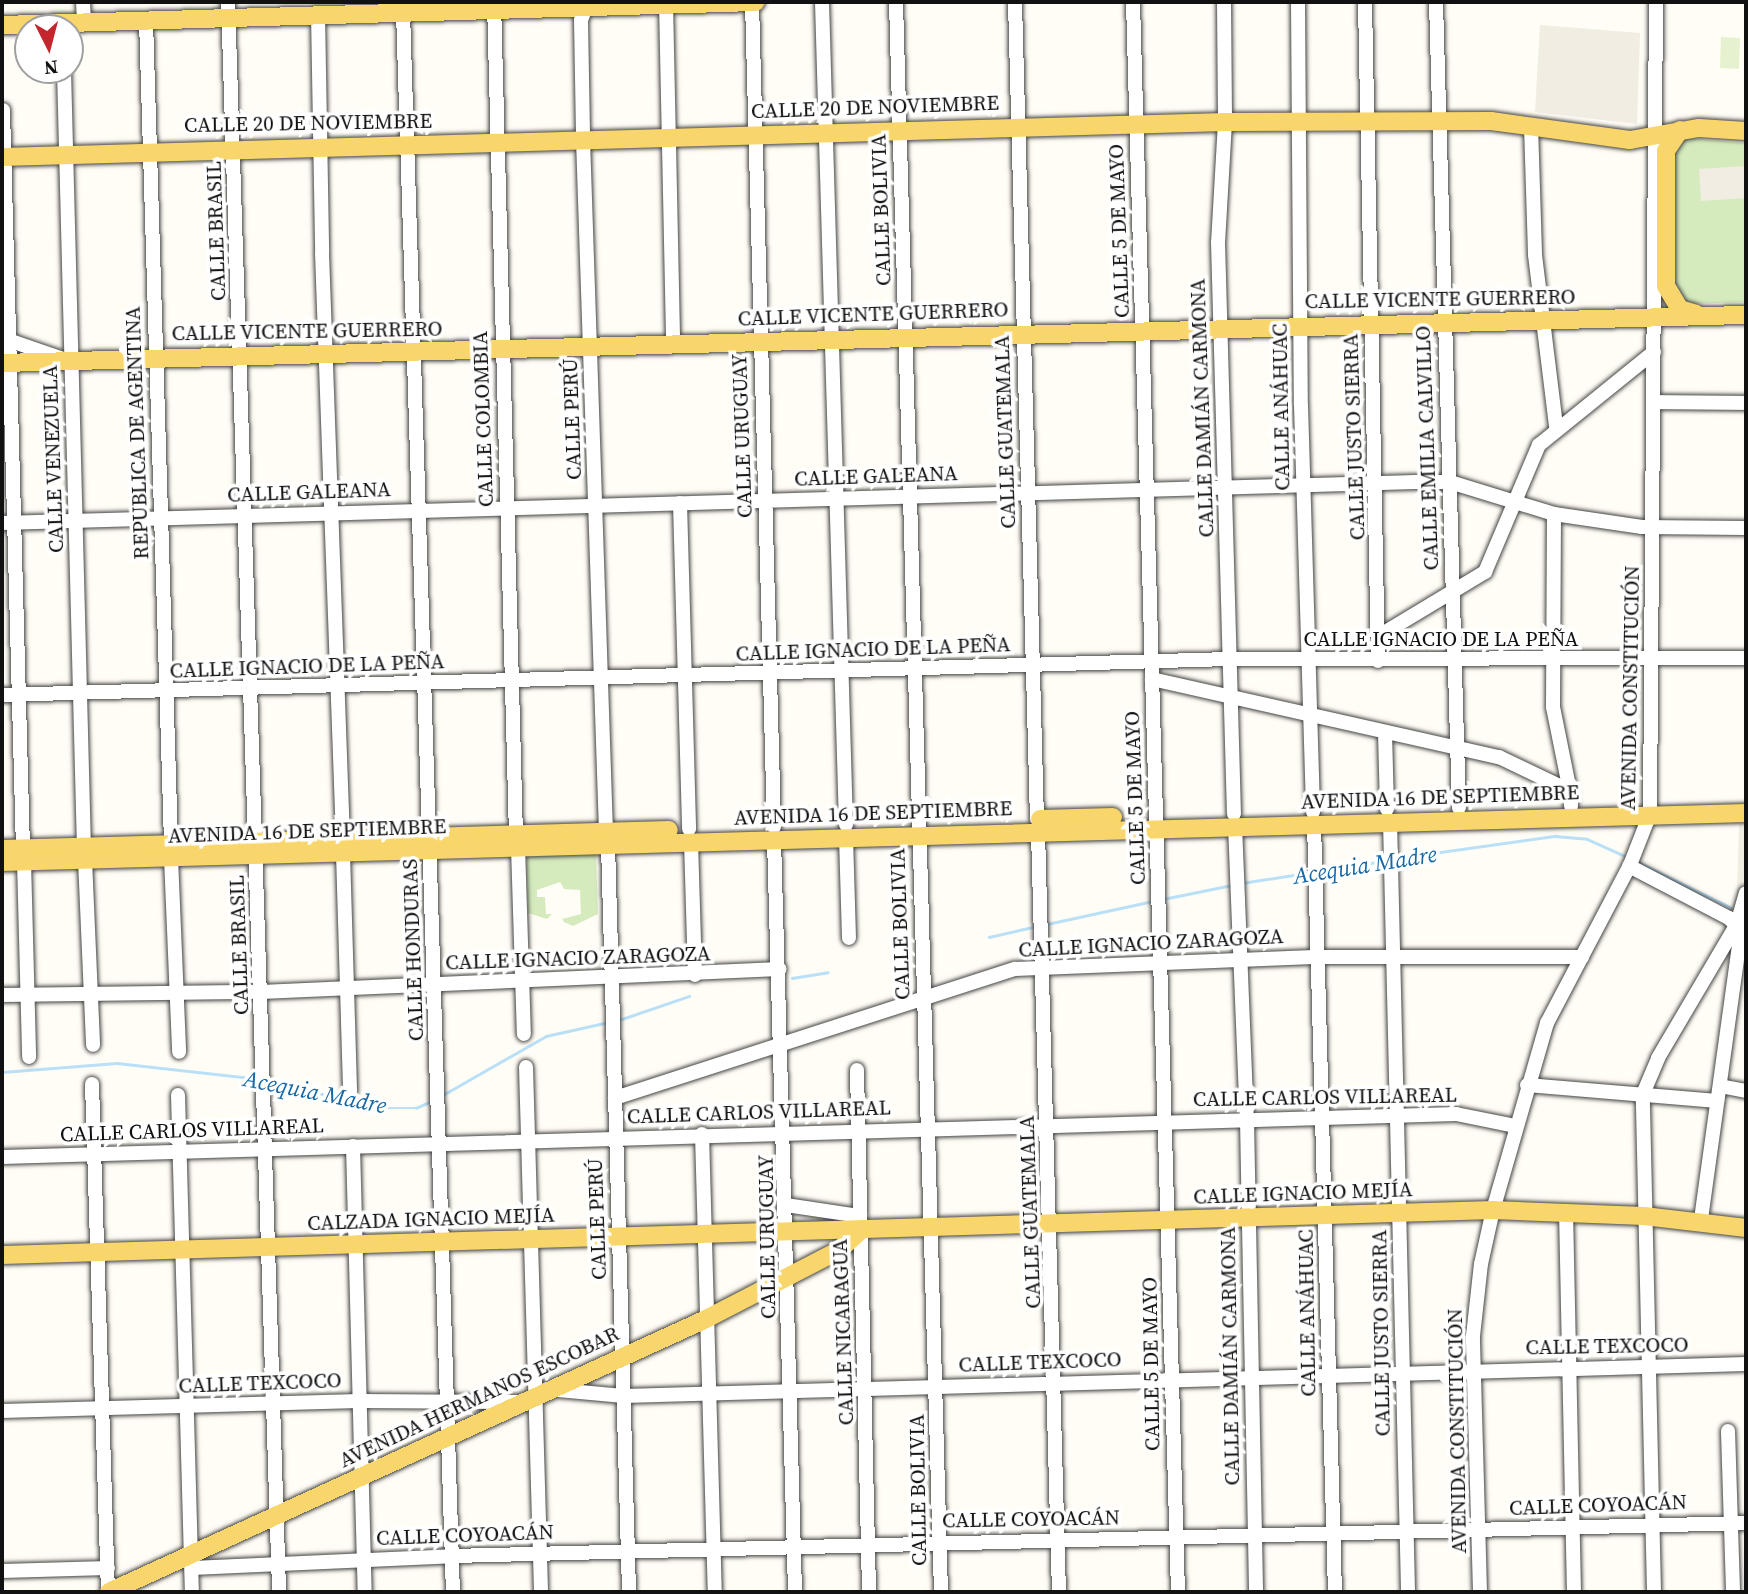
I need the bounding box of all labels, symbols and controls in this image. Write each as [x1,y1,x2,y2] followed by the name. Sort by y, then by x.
[14,14,84,84] north arrow
[43,54,59,82] text: N
[751,90,999,124] street label: CALLE 20 DE NOVIEMBRE
[184,108,432,138] street label: CALLE 20 DE NOVIEMBRE
[866,134,896,286] street label: CALLE BOLIVIA
[1103,144,1135,318] street label: CALLE 5 DE MAYO
[201,161,231,301] street label: CALLE BRASIL
[1185,278,1219,538] street label: CALLE DAMIÁN CARMONA
[1304,284,1576,314] street label: CALLE VICENTE GUERRERO
[737,297,1009,331] street label: CALLE VICENTE GUERRERO
[120,306,154,560] street label: REPUBLICA DE AGENTINA
[171,316,443,346] street label: CALLE VICENTE GUERRERO
[1267,323,1295,491] street label: CALLE ANÁHUAC
[1410,325,1444,571] street label: CALLE EMILIA CALVILLO
[467,330,499,508] street label: CALLE COLOMBIA
[1338,333,1370,541] street label: CALLE JUSTO SIERRA
[989,335,1021,529] street label: CALLE GUATEMALA
[727,354,757,518] street label: CALLE URUGUAY
[557,358,587,480] street label: CALLE PERÚ
[37,364,69,554] street label: CALLE VENEZUELA
[794,461,958,491] street label: CALLE GALEANA
[227,477,391,507] street label: CALLE GALEANA
[1615,565,1645,811] street label: AVENIDA CONSTITUCIÓN
[1304,626,1578,652] street label: CALLE IGNACIO DE LA PEÑA
[735,632,1011,666] street label: CALLE IGNACIO DE LA PEÑA
[169,649,445,683] street label: CALLE IGNACIO DE LA PEÑA
[1119,711,1151,885] street label: CALLE 5 DE MAYO
[1300,780,1580,814] street label: AVENIDA 16 DE SEPTIEMBRE
[733,796,1013,830] street label: AVENIDA 16 DE SEPTIEMBRE
[167,814,447,848] street label: AVENIDA 16 DE SEPTIEMBRE
[1291,840,1439,890] water label: Acequia Madre
[885,848,915,1000] street label: CALLE BOLIVIA
[397,858,429,1042] street label: CALLE HONDURAS
[224,875,254,1015] street label: CALLE BRASIL
[1018,923,1284,963] street label: CALLE IGNACIO ZARAGOZA
[445,941,711,975] street label: CALLE IGNACIO ZARAGOZA
[241,1065,389,1119] water label: Acequia Madre
[1192,1082,1458,1112] street label: CALLE CARLOS VILLAREAL
[626,1095,892,1129] street label: CALLE CARLOS VILLAREAL
[59,1113,325,1147] street label: CALLE CARLOS VILLAREAL
[1014,1115,1046,1309] street label: CALLE GUATEMALA
[753,1155,781,1319] street label: CALLE URUGUAY
[582,1158,612,1280] street label: CALLE PERÚ
[1193,1177,1413,1209] street label: CALLE IGNACIO MEJÍA
[307,1202,555,1236] street label: CALZADA IGNACIO MEJÍA
[1215,1226,1245,1486] street label: CALLE DAMIÁN CARMONA
[1293,1229,1321,1397] street label: CALLE ANÁHUAC
[1367,1229,1395,1437] street label: CALLE JUSTO SIERRA
[827,1238,859,1426] street label: CALLE NICARAGUA
[1137,1277,1165,1451] street label: CALLE 5 DE MAYO
[1442,1308,1472,1554] street label: AVENIDA CONSTITUCIÓN
[335,1321,623,1473] street label: AVENIDA HERMANOS ESCOBAR
[1525,1332,1689,1360] street label: CALLE TEXCOCO
[958,1347,1122,1377] street label: CALLE TEXCOCO
[178,1368,342,1398] street label: CALLE TEXCOCO
[904,1414,932,1566] street label: CALLE BOLIVIA
[1509,1489,1687,1521] street label: CALLE COYOACÁN
[942,1505,1120,1533] street label: CALLE COYOACÁN
[376,1519,554,1551] street label: CALLE COYOACÁN

